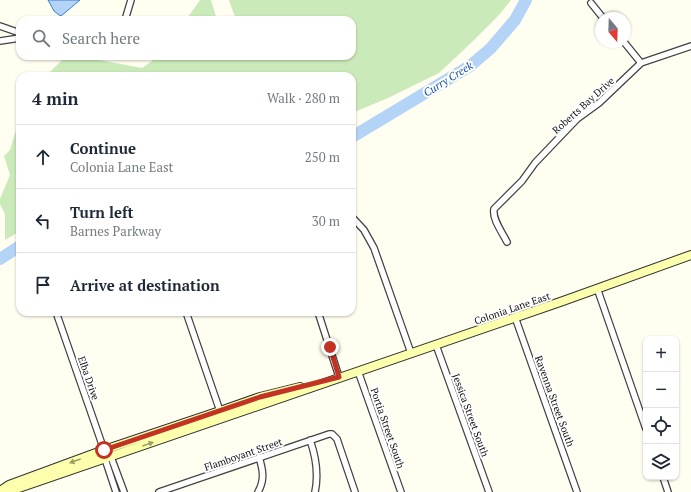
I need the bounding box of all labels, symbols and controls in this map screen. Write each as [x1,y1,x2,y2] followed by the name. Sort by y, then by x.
[595,12,631,48] north arrow
[16,16,356,60] search box
[30,27,52,49] icon: search
[62,28,140,48] text: Search here
[421,58,476,100] water label: Curry Creek
[550,74,617,137] street label: Roberts Bay Drive
[32,87,79,110] text: 4 min
[267,89,340,107] text: Walk · 280 m
[70,138,136,158] text: Continue
[32,146,54,168] icon: ahead
[305,148,340,166] text: 250 m
[70,158,173,176] text: Colonia Lane East
[70,202,134,222] text: Turn left
[32,210,54,232] icon: left
[312,212,340,230] text: 30 m
[70,222,161,240] text: Barnes Parkway
[32,274,54,296] icon: arrive
[70,275,220,295] text: Arrive at destination
[472,289,552,328] street label: Colonia Lane East
[643,336,679,480] map controls
[643,336,679,372] button: +
[321,338,339,356] route end
[75,354,102,402] street label: Elba Drive
[532,354,577,449] street label: Ravenna Street South
[449,372,492,459] street label: Jessica Street South
[643,372,679,408] button: −
[368,386,407,470] street label: Portia Street South
[643,408,679,444] button: locate
[202,435,284,474] street label: Flamboyant Street
[95,441,113,459] route start
[142,441,154,447] one-way arrow
[643,444,679,480] button: layers
[69,458,81,464] one-way arrow

